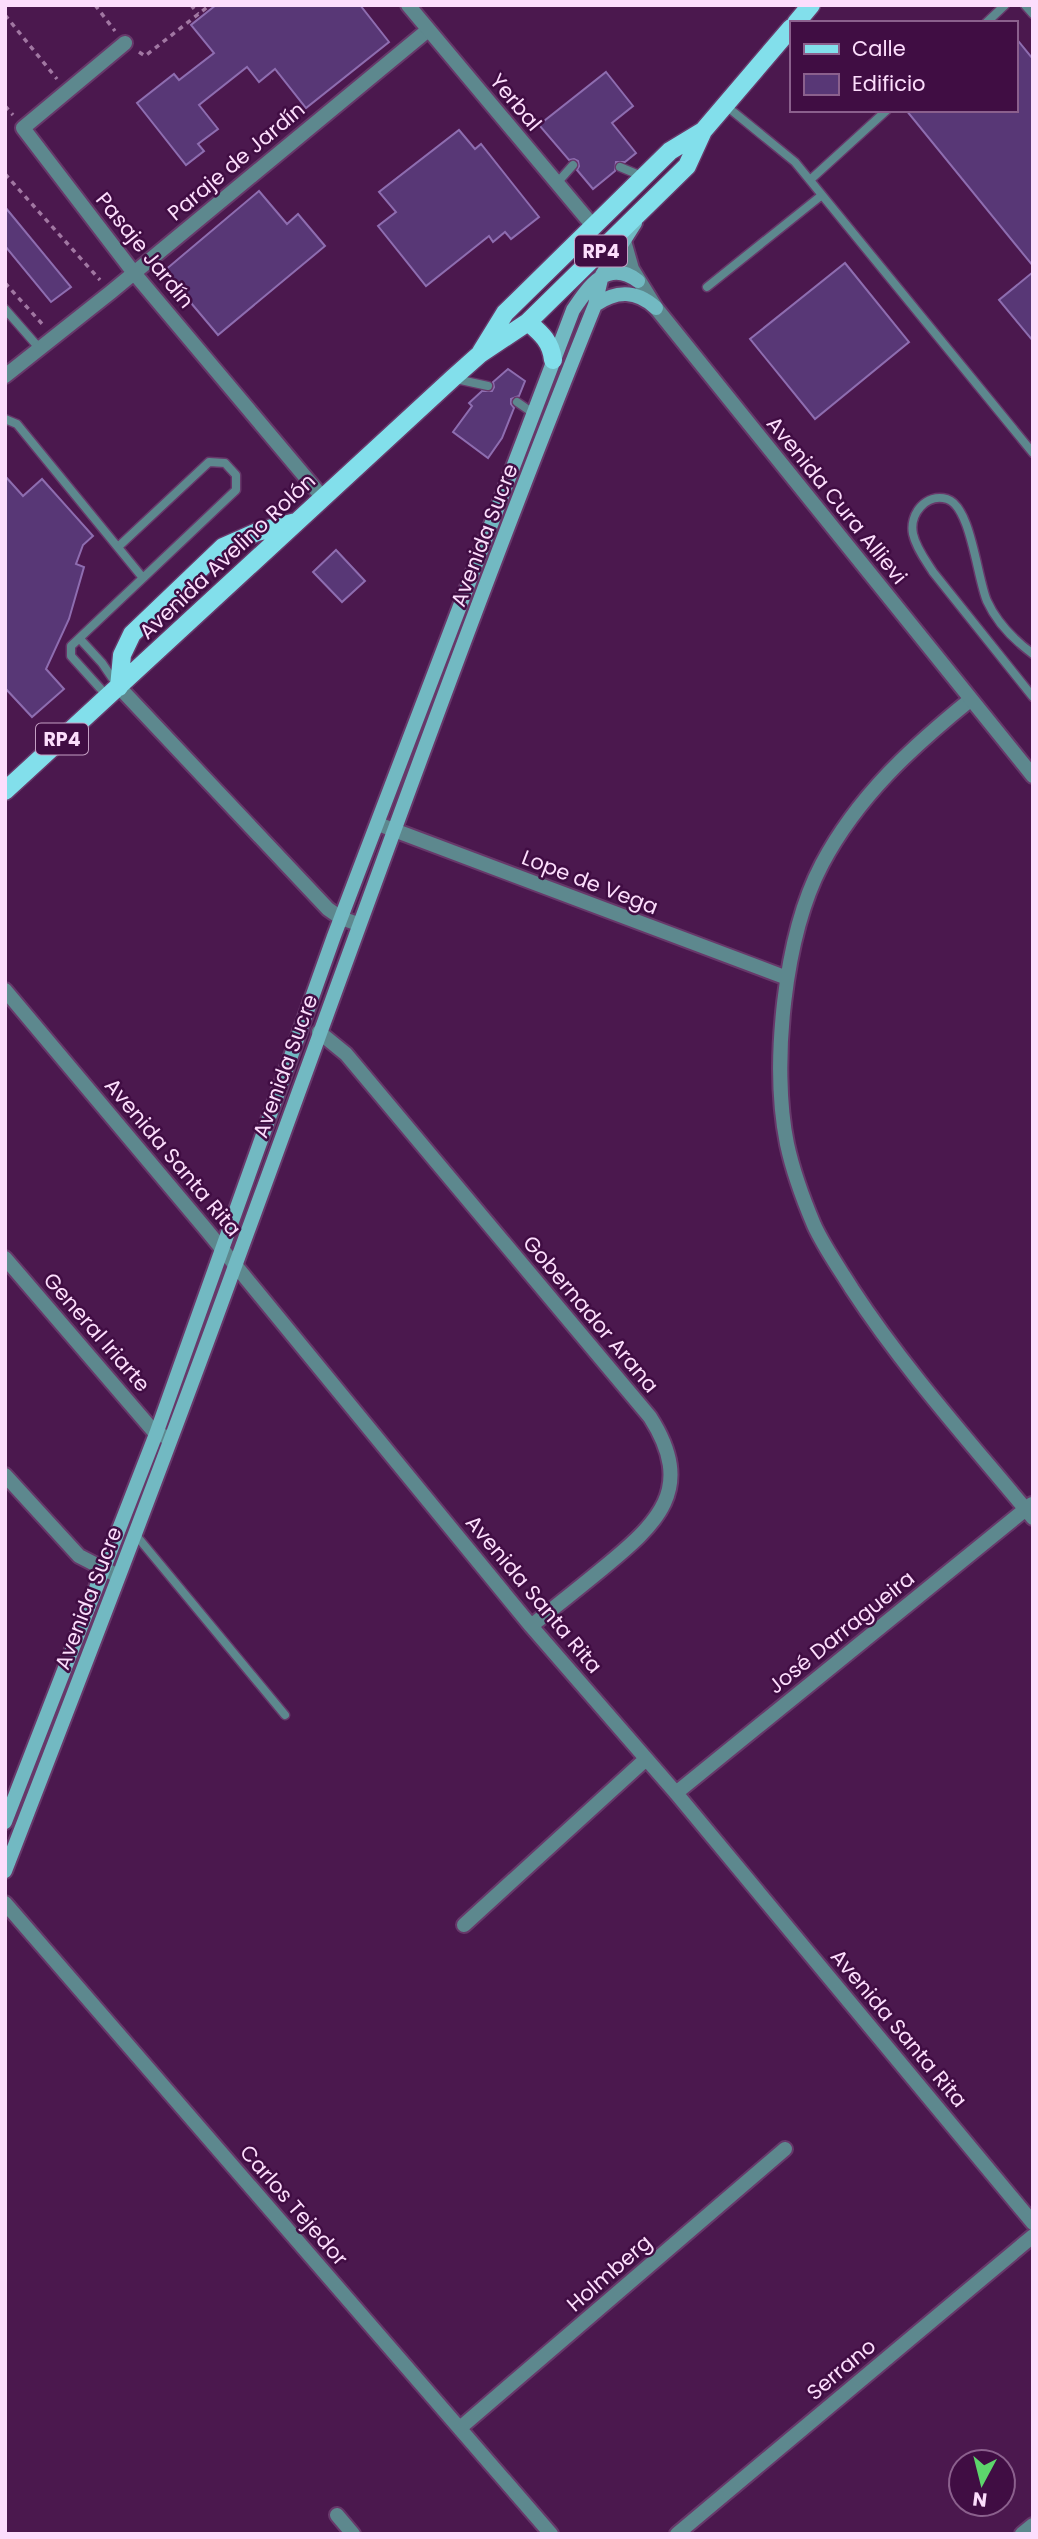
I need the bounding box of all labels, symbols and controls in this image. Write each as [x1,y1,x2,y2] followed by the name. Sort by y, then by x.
[790,21,1017,112] legend
[852,34,906,63] text: Calle
[483,67,549,137] street label: Yerbal
[852,69,926,98] text: Edificio
[161,95,311,227] street label: Paraje de Jardín
[89,186,201,314] street label: Pasaje Jardín
[575,235,627,266] road number: RP4
[760,410,914,590] street label: Avenida Cura Allievi
[443,459,525,611] street label: Avenida Sucre
[132,466,322,646] street label: Avenida Avelino Rolón
[36,724,88,754] road number: RP4
[518,843,662,921] street label: Lope de Vega
[246,990,324,1142] street label: Avenida Sucre
[98,1072,248,1242] street label: Avenida Santa Rita
[516,1229,666,1399] street label: Gobernador Arana
[37,1266,157,1398] street label: General Iriarte
[459,1509,609,1679] street label: Avenida Santa Rita
[47,1522,129,1674] street label: Avenida Sucre
[762,1564,920,1700] street label: José Darragueira
[824,1943,974,2113] street label: Avenida Santa Rita
[233,2138,355,2272] street label: Carlos Tejedor
[560,2228,658,2318] street label: Holmberg
[800,2332,882,2406] street label: Serrano
[947,2448,1017,2518] north arrow
[971,2485,989,2514] text: N

